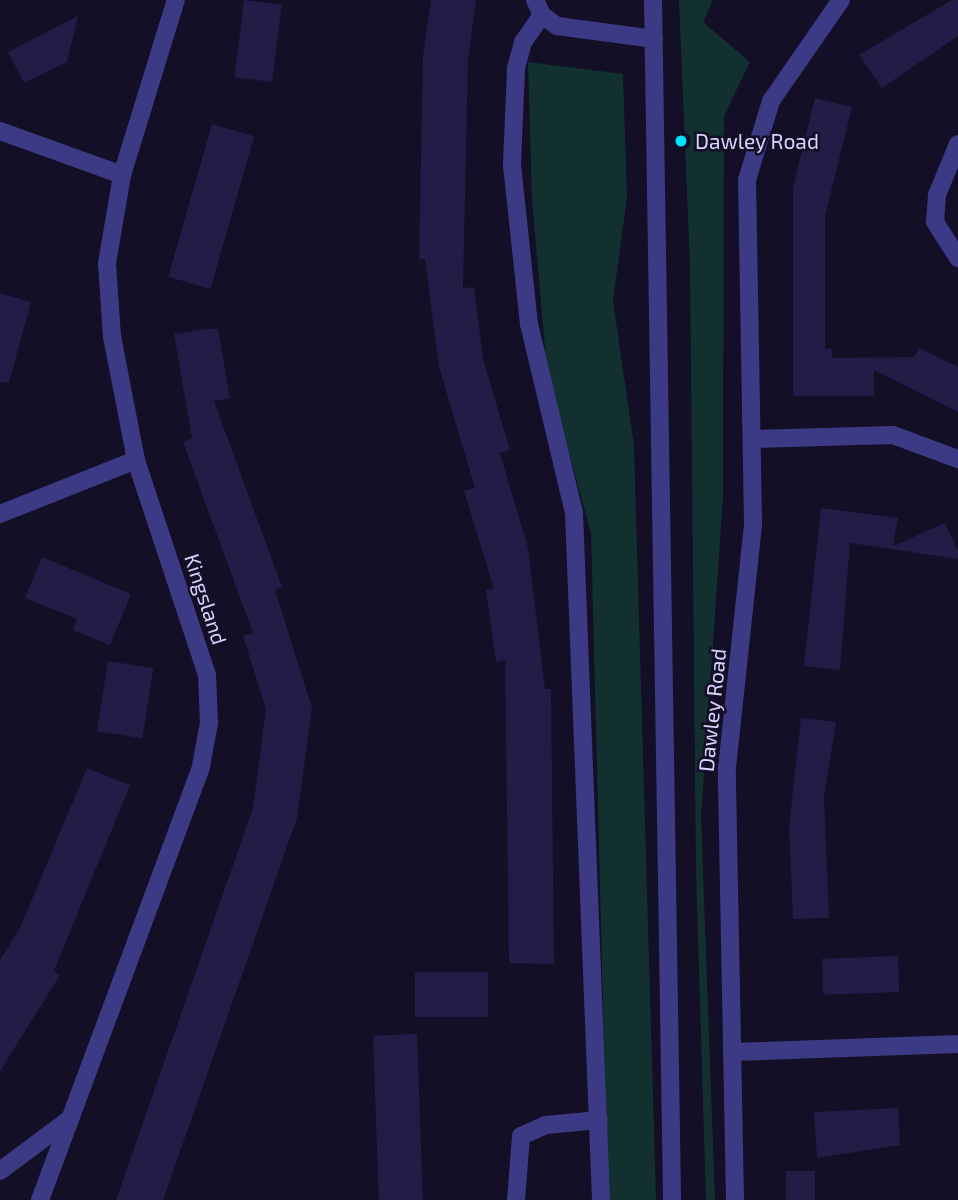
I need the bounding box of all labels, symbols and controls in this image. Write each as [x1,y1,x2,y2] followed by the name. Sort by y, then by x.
[695,128,819,154] place label: Dawley Road
[673,133,689,149] marker: Dawley Road
[179,550,233,648] street label: Kingsland
[693,647,731,773] street label: Dawley Road

